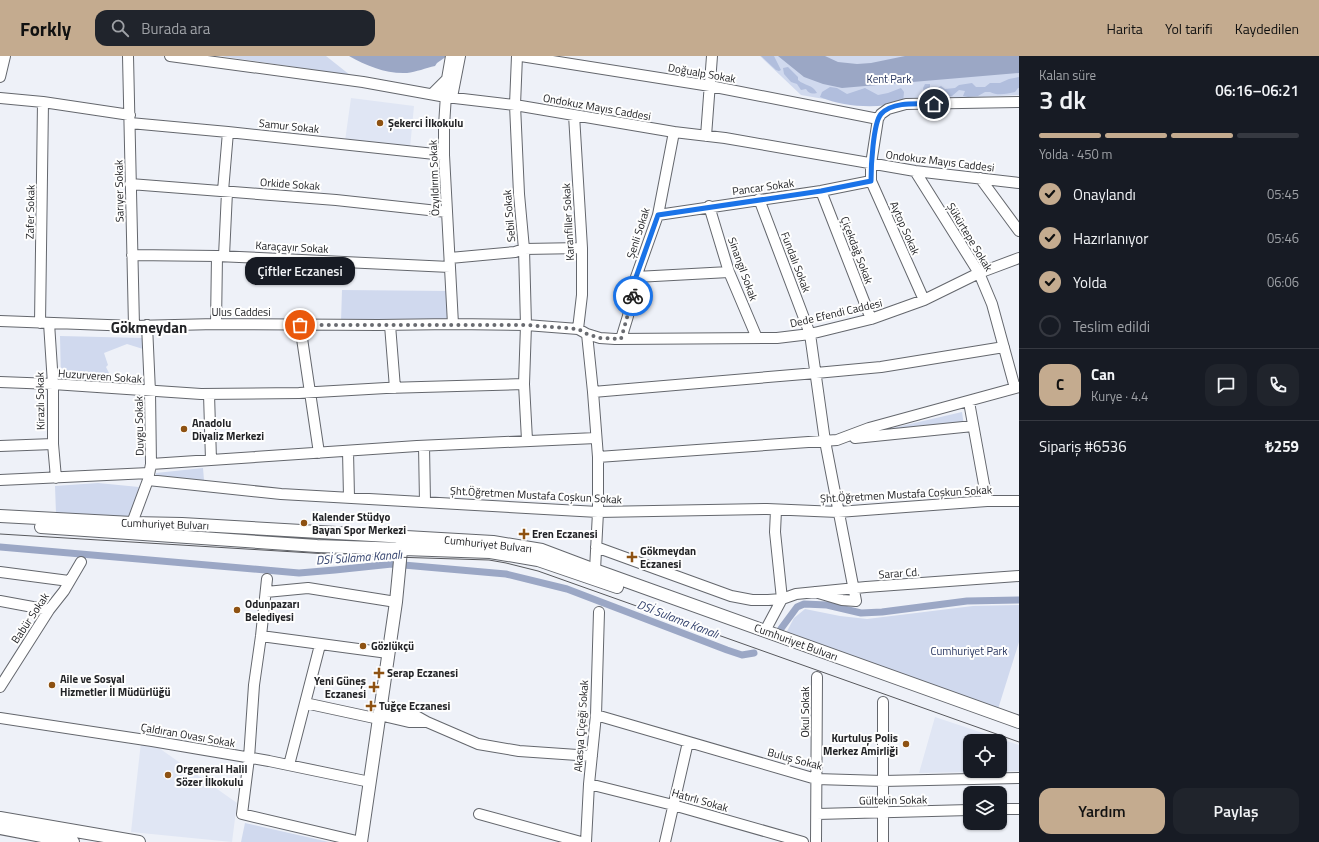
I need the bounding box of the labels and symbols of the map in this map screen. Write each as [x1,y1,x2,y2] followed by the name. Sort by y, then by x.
[667,59,738,87] street label: Doğualp Sokak
[867,71,912,87] park label: Kent Park
[917,87,951,121] pin
[542,90,652,124] street label: Ondokuz Mayıs Caddesi
[258,115,321,137] street label: Samur Sokak
[388,115,463,131] place label: Şekerci İlkokulu
[375,118,385,128] marker: Şekerci İlkokulu
[425,139,443,216] street label: Özyıldırım Sokak
[885,146,995,176] street label: Ondokuz Mayıs Caddesi
[110,159,128,222] street label: Sarıyer Sokak
[259,174,321,194] street label: Orkide Sokak
[731,175,796,199] street label: Pancar Sokak
[558,182,578,261] street label: Karanfiller Sokak
[22,184,38,239] street label: Zafer Sokak
[499,188,519,243] street label: Sebil Sokak
[886,199,924,258] street label: Aytop Sokak
[943,200,997,275] street label: Şükürtepe Sokak
[622,205,654,260] street label: Şenli Sokak
[837,214,877,287] street label: Çiçekdağ Sokak
[777,229,815,295] street label: Fundalı Sokak
[724,235,762,304] street label: Sinangil Sokak
[255,237,330,257] street label: Karaçayır Sokak
[245,257,355,285] callout: Çiftler Eczanesi
[613,276,653,316] courier
[788,295,884,331] street label: Dede Efendi Caddesi
[211,304,271,320] street label: Ulus Caddesi
[283,308,317,342] pin
[111,316,187,339] district label: Gökmeydan
[58,365,143,387] street label: Huzurveren Sokak
[31,371,49,430] street label: Kirazlı Sokak
[130,395,148,456] street label: Duygu Sokak
[192,415,264,444] place label: Anadolu Diyaliz Merkezi
[179,424,189,434] marker: Anadolu Diyaliz Merkezi
[820,481,993,506] street label: Şht.Öğretmen Mustafa Coşkun Sokak
[450,483,623,508] street label: Şht.Öğretmen Mustafa Coşkun Sokak
[312,509,406,538] place label: Kalender Stüdyo Bayan Spor Merkezi
[121,514,209,534] street label: Cumhuriyet Bulvarı
[299,518,309,528] marker: Kalender Stüdyo Bayan Spor Merkezi
[532,526,598,542] place label: Eren Eczanesi
[519,529,529,539] marker: Eren Eczanesi
[443,531,533,557] street label: Cumhuriyet Bulvarı
[640,543,696,572] place label: Gökmeydan Eczanesi
[315,544,404,569] water label: DSİ Sulama Kanalı
[627,552,637,562] marker: Gökmeydan Eczanesi
[878,564,920,582] street label: Sarar Cd.
[7,589,53,646] street label: Babür Sokak
[634,595,723,644] water label: DSİ Sulama Kanalı
[245,596,300,625] place label: Odunpazarı Belediyesi
[232,605,242,615] marker: Odunpazarı Belediyesi
[752,619,840,665] street label: Cumhuriyet Bulvarı
[371,638,414,654] place label: Gözlükçü
[358,641,368,651] marker: Gözlükçü
[931,643,1008,659] park label: Cumhuriyet Park
[387,665,458,681] place label: Serap Eczanesi
[374,668,384,678] marker: Serap Eczanesi
[60,671,171,700] place label: Aile ve Sosyal Hizmetler İl Müdürlüğü
[314,673,366,702] place label: Yeni Güneş Eczanesi
[570,679,592,773] street label: Akasya Çiçeği Sokak
[47,680,57,690] marker: Aile ve Sosyal Hizmetler İl Müdürlüğü
[369,682,379,692] marker: Yeni Güneş Eczanesi
[797,686,813,738] street label: Okul Sokak
[379,698,450,714] place label: Tuğçe Eczanesi
[366,701,376,711] marker: Tuğçe Eczanesi
[140,719,237,751] street label: Çaldıran Ovası Sokak
[823,730,898,759] place label: Kurtuluş Polis Merkez Amirliği
[901,739,911,749] marker: Kurtuluş Polis Merkez Amirliği
[766,744,825,774] street label: Buluş Sokak
[176,761,247,790] place label: Orgeneral Halil Sözer İlkokulu
[163,770,173,780] marker: Orgeneral Halil Sözer İlkokulu
[670,784,731,816] street label: Hatırlı Sokak
[859,791,928,809] street label: Gültekin Sokak

